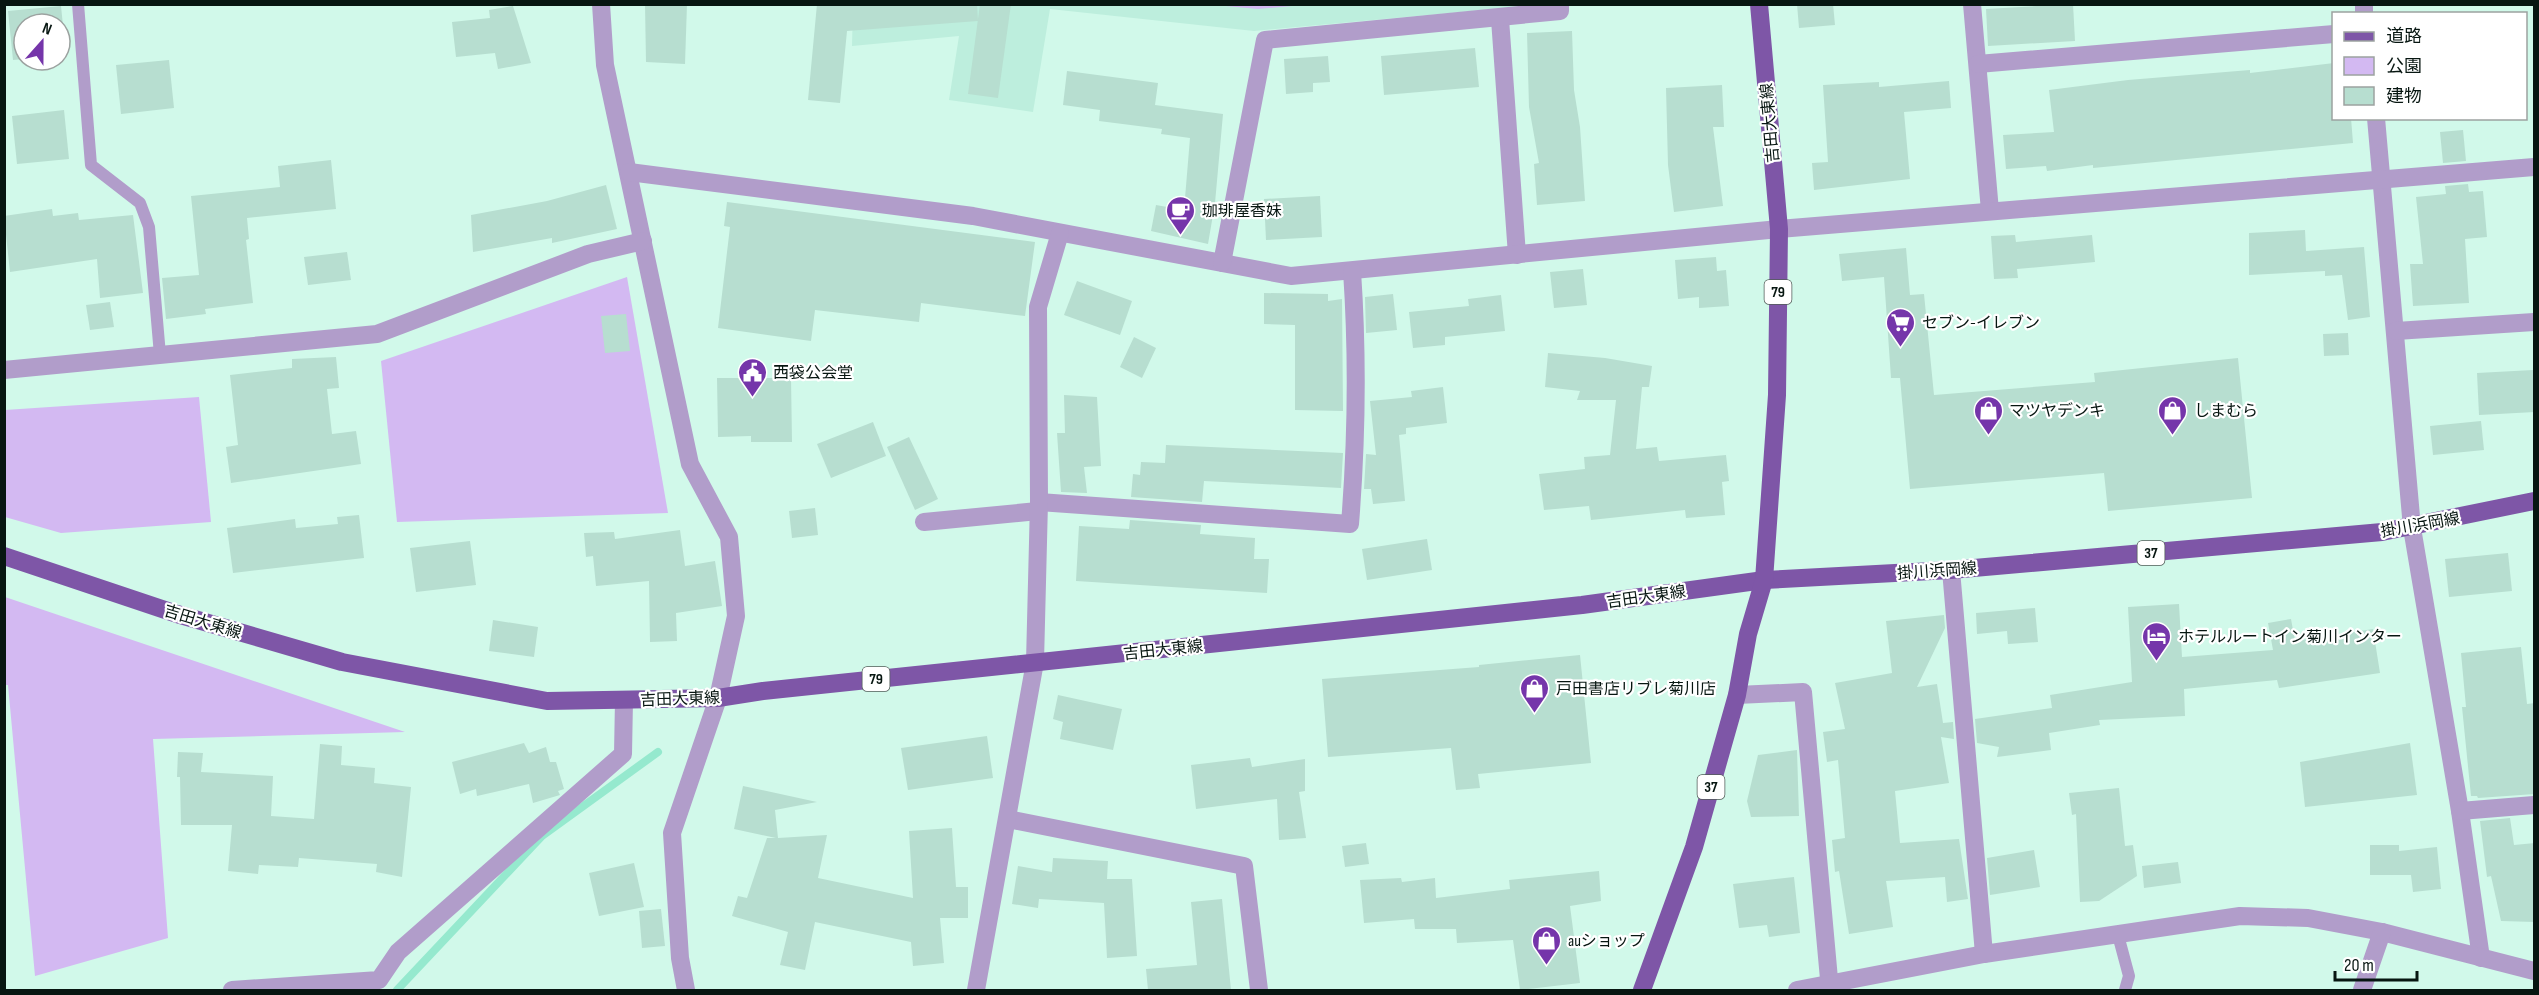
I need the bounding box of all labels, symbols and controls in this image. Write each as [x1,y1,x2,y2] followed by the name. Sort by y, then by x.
[12,12,72,72] north arrow
[2332,12,2527,120] legend
[39,19,54,40] text: N
[2386,26,2422,47] text: 道路
[2386,56,2422,77] text: 公園
[1758,82,1783,164] street label: 吉田大東線
[2386,86,2422,107] text: 建物
[1165,194,1197,236] cafe icon: 珈琲屋香妹
[1202,202,1282,221] place label: 珈琲屋香妹
[1764,280,1792,304] road number: 79
[1885,306,1917,348] supermarket icon: セブン-イレブン
[1922,314,2040,333] place label: セブン-イレブン
[736,356,768,398] public building icon: 西袋公会堂
[773,364,853,383] place label: 西袋公会堂
[1972,394,2004,436] shop icon: マツヤデンキ
[2157,394,2189,436] shop icon: しまむら
[2009,402,2105,421] place label: マツヤデンキ
[2194,402,2258,421] place label: しまむら
[2379,509,2461,542] street label: 掛川浜岡線
[2138,541,2164,565] road number: 37
[1897,559,1978,584] street label: 掛川浜岡線
[1605,583,1687,612] street label: 吉田大東線
[162,602,244,643] street label: 吉田大東線
[2141,620,2173,662] hotel icon: ホテルルートイン菊川インター
[2178,628,2402,647] place label: ホテルルートイン菊川インター
[1122,637,1204,664] street label: 吉田大東線
[862,667,890,691] road number: 79
[1519,672,1551,714] shop icon: 戸田書店リブレ菊川店
[1556,680,1716,699] place label: 戸田書店リブレ菊川店
[640,689,720,710] street label: 吉田大東線
[1698,775,1724,799] road number: 37
[1531,924,1563,966] shop icon: auショップ
[1568,932,1645,951] place label: auショップ
[2335,944,2418,982] scale bar
[2344,955,2374,976] text: 20 m

